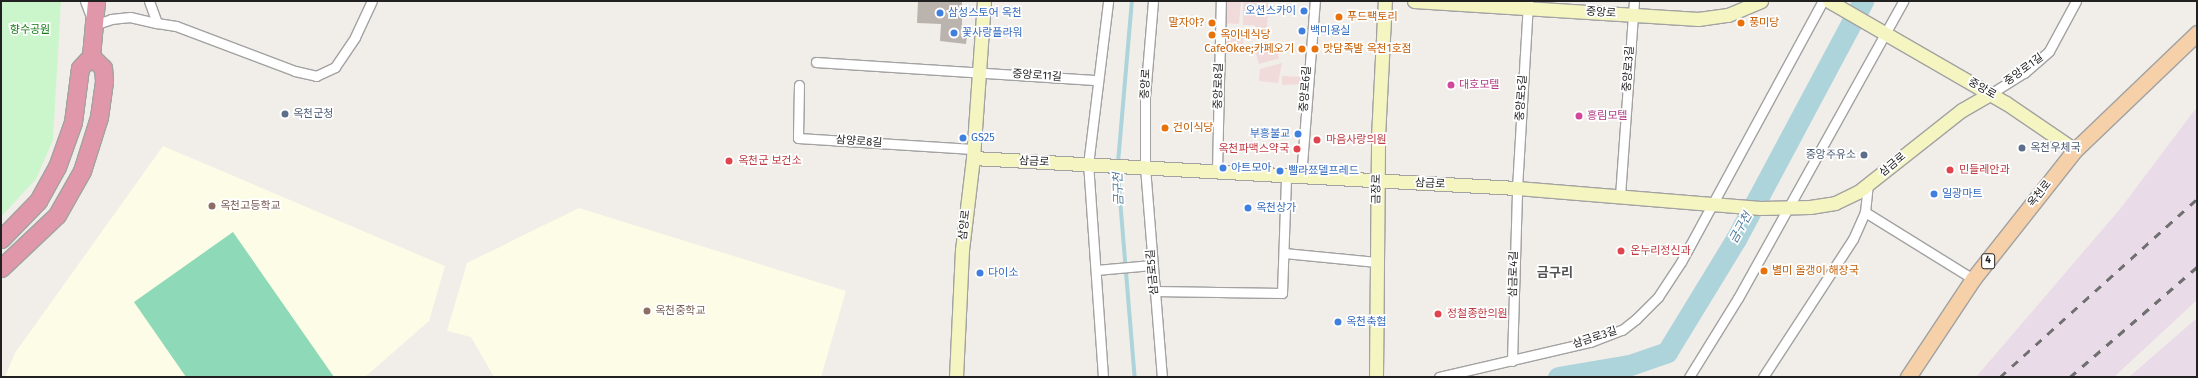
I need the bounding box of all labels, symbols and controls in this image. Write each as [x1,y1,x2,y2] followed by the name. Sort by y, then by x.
[1245,4,1296,18] place label: 오션스카이
[1585,5,1617,21] street label: 중앙로
[948,6,1022,20] place label: 삼성스토어 옥천
[1299,6,1309,16] marker: 오션스카이
[935,8,945,18] marker: 삼성스토어 옥천
[1347,10,1398,24] place label: 푸드팩토리
[1334,12,1344,22] marker: 푸드팩토리
[1169,16,1204,30] place label: 말자야?
[1749,16,1779,30] place label: 풍미당
[1207,18,1217,28] marker: 말자야?
[1736,18,1746,28] marker: 풍미당
[10,23,50,37] park label: 향수공원
[1310,24,1350,38] place label: 백미용실
[962,26,1023,40] place label: 꽃사랑플라워
[1297,26,1307,36] marker: 백미용실
[949,28,959,38] marker: 꽃사랑플라워
[1220,28,1271,42] place label: 옥이네식당
[1207,30,1217,40] marker: 옥이네식당
[1204,42,1294,56] place label: CafeOkee;카페오기
[1323,42,1412,56] place label: 맛담족발 옥천1호점
[1297,44,1307,54] marker: CafeOkee;카페오기
[1310,44,1320,54] marker: 맛담족발 옥천1호점
[1621,46,1637,92] street label: 중앙로3길
[2002,51,2046,89] street label: 중앙로1길
[1212,63,1226,109] street label: 중앙로8길
[1298,65,1314,113] street label: 중앙로6길
[1012,68,1062,84] street label: 중앙로11길
[1139,68,1153,100] street label: 중앙로
[1514,75,1530,121] street label: 중앙로5길
[1966,76,1998,102] street label: 중앙로
[1459,78,1499,92] place label: 대호모텔
[1446,80,1456,90] marker: 대호모텔
[293,107,333,121] place label: 옥천군청
[280,109,290,119] marker: 옥천군청
[1587,109,1627,123] place label: 흥림모텔
[1574,111,1584,121] marker: 흥림모텔
[1173,121,1213,135] place label: 건이식당
[1160,123,1170,133] marker: 건이식당
[1250,127,1290,141] place label: 부흥불교
[1293,129,1303,139] marker: 부흥불교
[971,131,995,145] place label: GS25
[958,133,968,143] marker: GS25
[1326,133,1387,147] place label: 마음사랑의원
[835,134,883,150] street label: 삼양로8길
[1311,134,1323,146] marker: 마음사랑의원
[2030,141,2081,155] place label: 옥천우체국
[1218,142,1289,156] place label: 옥천파맥스약국
[2017,143,2027,153] marker: 옥천우체국
[1292,144,1302,154] marker: 옥천파맥스약국
[1805,148,1856,162] place label: 중앙주유소
[1859,150,1869,160] marker: 중앙주유소
[1877,150,1909,180] street label: 삼금로
[738,154,802,168] place label: 옥천군 보건소
[723,155,735,167] marker: 옥천군 보건소
[1018,155,1050,169] street label: 삼금로
[1231,161,1271,175] place label: 아트모아
[1218,163,1228,173] marker: 아트모아
[1959,163,2010,177] place label: 민들레안과
[1288,164,1359,178] place label: 빨라쬬델프레드
[1944,164,1956,176] marker: 민들레안과
[1275,166,1285,176] marker: 빨라쬬델프레드
[1111,172,1127,206] water label: 금구천
[1370,174,1384,204] street label: 금장로
[1414,177,1446,191] street label: 삼금로
[2025,178,2055,210] street label: 옥천로
[1942,187,1982,201] place label: 일광마트
[1929,189,1939,199] marker: 일광마트
[220,199,281,213] place label: 옥천고등학교
[207,201,217,211] marker: 옥천고등학교
[1256,201,1296,215] place label: 옥천상가
[1243,203,1253,213] marker: 옥천상가
[957,209,973,241] street label: 삼양로
[1727,210,1755,246] water label: 금구천
[1630,244,1691,258] place label: 온누리정신과
[1615,245,1627,257] marker: 온누리정신과
[1144,249,1162,295] street label: 삼금로5길
[1507,251,1521,297] street label: 삼금로4길
[1981,253,1995,269] road number: 4
[1772,264,1859,278] place label: 별미 올갱이 해장국
[1537,265,1573,281] district label: 금구리
[988,266,1018,280] place label: 다이소
[1759,266,1769,276] marker: 별미 올갱이 해장국
[975,268,985,278] marker: 다이소
[655,304,706,318] place label: 옥천중학교
[642,306,652,316] marker: 옥천중학교
[1447,307,1508,321] place label: 정철종한의원
[1432,308,1444,320] marker: 정철종한의원
[1346,315,1386,329] place label: 옥천축협
[1333,317,1343,327] marker: 옥천축협
[1571,325,1619,351] street label: 삼금로3길

